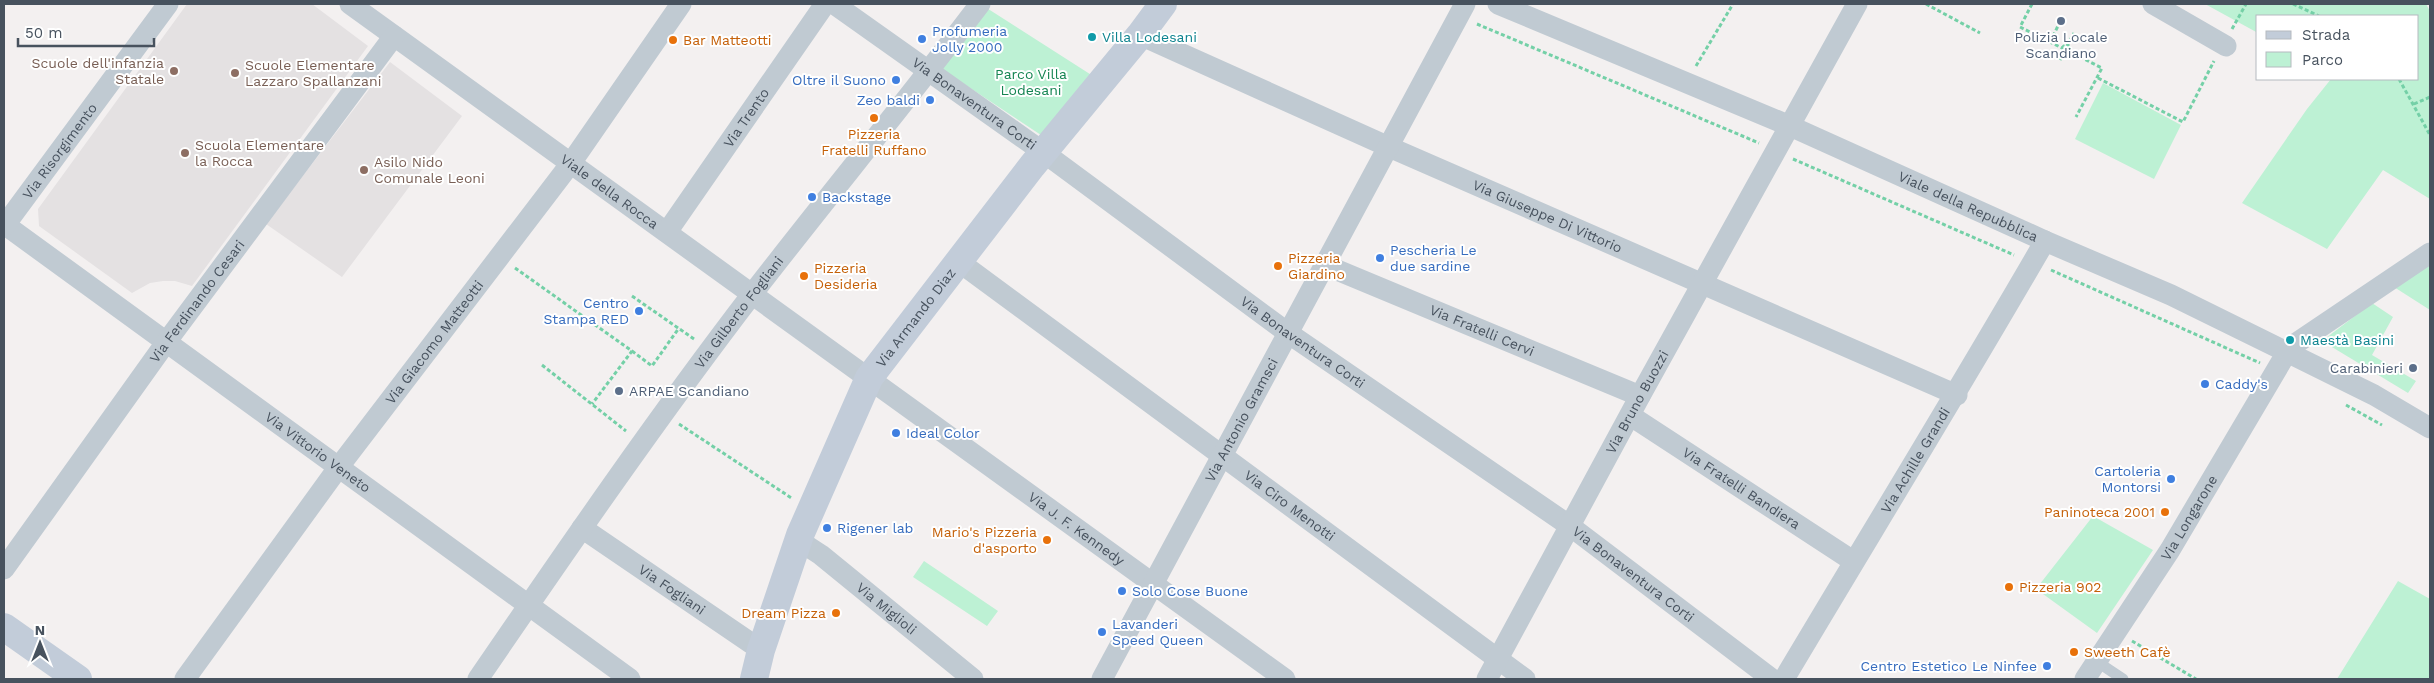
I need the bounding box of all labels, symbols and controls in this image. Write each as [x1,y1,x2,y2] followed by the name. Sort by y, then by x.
[18,15,154,47] scale bar
[2055,15,2067,27] marker: Polizia Locale Scandiano
[2256,15,2419,80] legend
[932,23,1007,55] place label: Profumeria Jolly 2000
[25,24,62,42] text: 50 m
[2302,26,2351,44] text: Strada
[1102,29,1197,45] place label: Villa Lodesani
[2014,29,2108,61] place label: Polizia Locale Scandiano
[1086,31,1098,43] marker: Villa Lodesani
[683,32,772,48] place label: Bar Matteotti
[916,33,928,45] marker: Profumeria Jolly 2000
[667,34,679,46] marker: Bar Matteotti
[2302,51,2343,69] text: Parco
[909,54,1040,153] street label: Via Bonaventura Corti
[32,55,164,87] place label: Scuole dell'infanzia Statale
[245,57,381,89] place label: Scuole Elementare Lazzaro Spallanzani
[168,65,180,77] marker: Scuole dell'infanzia Statale
[995,66,1067,98] park label: Parco Villa Lodesani
[229,67,241,79] marker: Scuole Elementare Lazzaro Spallanzani
[792,72,886,88] place label: Oltre il Suono
[890,74,902,86] marker: Oltre il Suono
[720,85,772,151] street label: Via Trento
[857,92,920,108] place label: Zeo baldi
[924,94,936,106] marker: Zeo baldi
[19,100,100,202] street label: Via Risorgimento
[868,112,880,124] marker: Pizzeria Fratelli Ruffano
[821,126,927,158] place label: Pizzeria Fratelli Ruffano
[195,137,324,169] place label: Scuola Elementare la Rocca
[179,147,191,159] marker: Scuola Elementare la Rocca
[557,151,662,232] street label: Viale della Rocca
[374,154,485,186] place label: Asilo Nido Comunale Leoni
[358,164,370,176] marker: Asilo Nido Comunale Leoni
[1896,168,2041,245] street label: Viale della Repubblica
[1470,177,1625,256] street label: Via Giuseppe Di Vittorio
[822,189,891,205] place label: Backstage
[806,191,818,203] marker: Backstage
[146,237,248,366] street label: Via Ferdinando Cesari
[1390,242,1477,274] place label: Pescheria Le due sardine
[1288,250,1345,282] place label: Pizzeria Giardino
[1374,252,1386,264] marker: Pescheria Le due sardine
[691,253,787,371] street label: Via Gilberto Fogliani
[814,260,878,292] place label: Pizzeria Desideria
[1272,260,1284,272] marker: Pizzeria Giardino
[872,265,959,370] street label: Via Armando Diaz
[798,270,810,282] marker: Pizzeria Desideria
[382,277,486,407] street label: Via Giacomo Matteotti
[1237,293,1368,391] street label: Via Bonaventura Corti
[543,295,629,327] place label: Centro Stampa RED
[1427,301,1537,359] street label: Via Fratelli Cervi
[633,305,645,317] marker: Centro Stampa RED
[2300,332,2394,348] place label: Maestà Basini
[2284,334,2296,346] marker: Maestà Basini
[1602,348,1672,456] street label: Via Bruno Buozzi
[1201,355,1281,485] street label: Via Antonio Gramsci
[2330,360,2403,376] place label: Carabinieri
[2407,362,2419,374] marker: Carabinieri
[2215,376,2268,392] place label: Caddy's
[2199,378,2211,390] marker: Caddy's
[629,383,749,399] place label: ARPAE Scandiano
[613,385,625,397] marker: ARPAE Scandiano
[1877,405,1953,516] street label: Via Achille Grandi
[262,409,374,496] street label: Via Vittorio Veneto
[906,425,980,441] place label: Ideal Color
[890,427,902,439] marker: Ideal Color
[1680,444,1803,532] street label: Via Fratelli Bandiera
[2094,463,2161,495] place label: Cartoleria Montorsi
[1241,467,1338,544] street label: Via Ciro Menotti
[2157,472,2221,563] street label: Via Longarone
[2165,473,2177,485] marker: Cartoleria Montorsi
[1025,488,1128,569] street label: Via J. F. Kennedy
[2044,504,2155,520] place label: Paninoteca 2001
[2159,506,2171,518] marker: Paninoteca 2001
[837,520,913,536] place label: Rigener lab
[821,522,833,534] marker: Rigener lab
[1569,523,1697,625] street label: Via Bonaventura Corti
[932,524,1037,556] place label: Mario's Pizzeria d'asporto
[1041,534,1053,546] marker: Mario's Pizzeria d'asporto
[636,561,708,618] street label: Via Fogliani
[853,579,920,638] street label: Via Miglioli
[2019,579,2102,595] place label: Pizzeria 902
[2003,581,2015,593] marker: Pizzeria 902
[1132,583,1248,599] place label: Solo Cose Buone
[1116,585,1128,597] marker: Solo Cose Buone
[741,605,826,621] place label: Dream Pizza
[830,607,842,619] marker: Dream Pizza
[1112,616,1203,648] place label: Lavanderi Speed Queen
[15,618,65,668] north arrow
[35,622,45,638] text: N
[1096,626,1108,638] marker: Lavanderi Speed Queen
[2084,644,2171,660] place label: Sweeth Cafè
[2068,646,2080,658] marker: Sweeth Cafè
[1861,658,2037,674] place label: Centro Estetico Le Ninfee
[2041,660,2053,672] marker: Centro Estetico Le Ninfee

